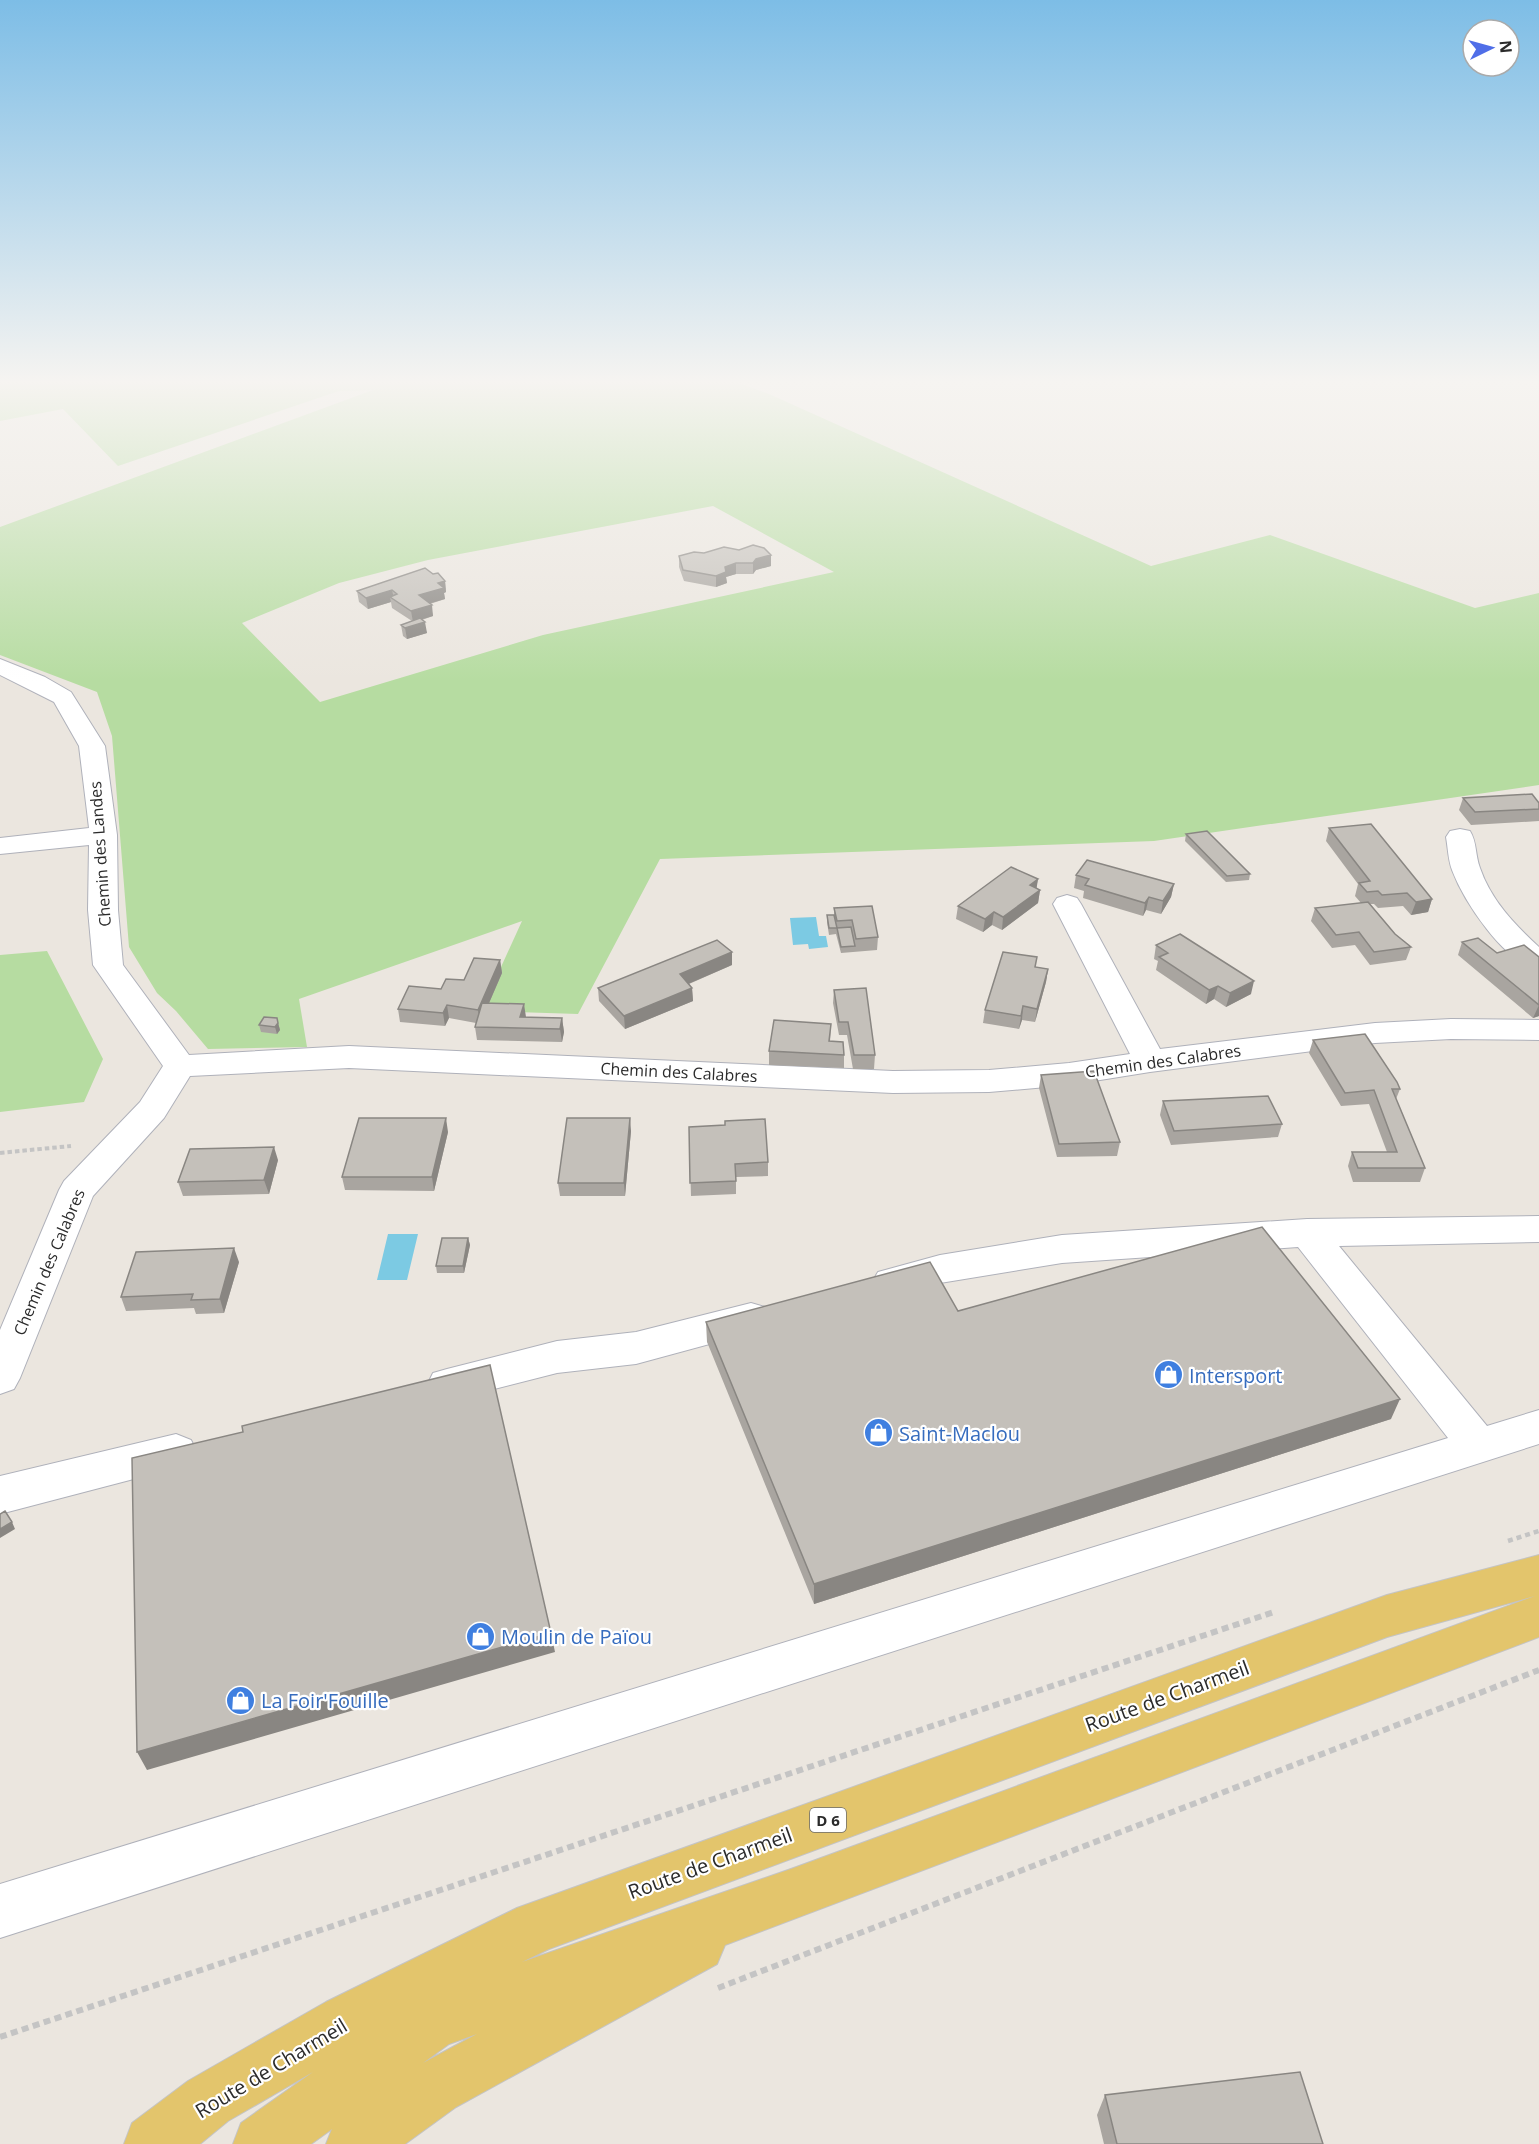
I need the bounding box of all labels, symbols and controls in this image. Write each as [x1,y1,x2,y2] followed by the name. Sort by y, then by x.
[1461,18,1521,78] north arrow
[1494,39,1517,54] text: N
[84,781,116,927] street label: Chemin des Landes
[1084,1039,1242,1083] street label: Chemin des Calabres
[600,1057,758,1087] street label: Chemin des Calabres
[8,1185,90,1339] street label: Chemin des Calabres
[1152,1359,1184,1391] shop icon: Intersport
[1189,1362,1283,1389] place label: Intersport
[862,1417,894,1449] shop icon: Saint-Maclou
[899,1420,1020,1447] place label: Saint-Maclou
[464,1620,496,1652] shop icon: Moulin de Païou
[501,1623,652,1650] place label: Moulin de Païou
[1081,1654,1253,1738] street label: Route de Charmeil
[224,1684,256,1716] shop icon: La Foir'Fouille
[261,1687,389,1714] place label: La Foir'Fouille
[810,1808,846,1832] road number: D 6
[624,1821,796,1905] street label: Route de Charmeil
[190,2012,352,2124] street label: Route de Charmeil

